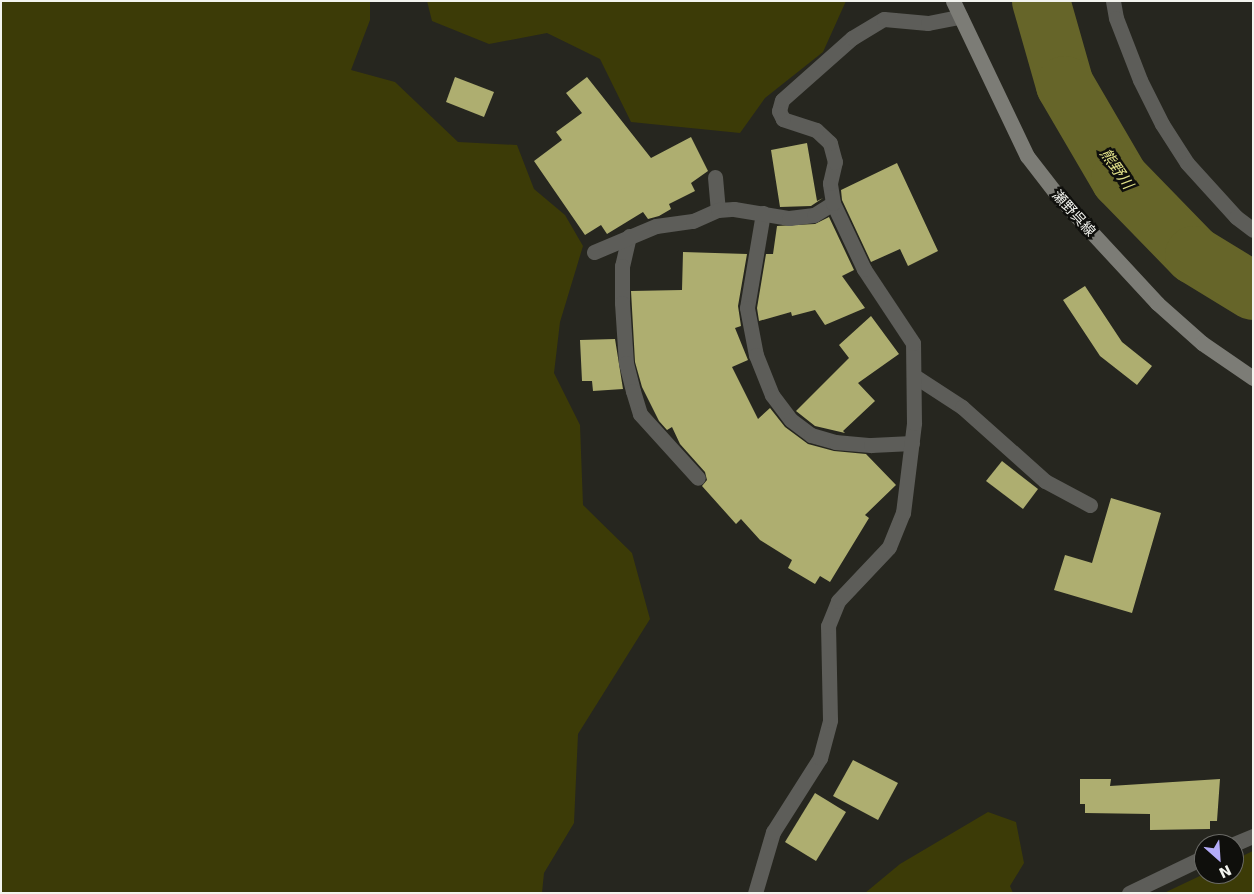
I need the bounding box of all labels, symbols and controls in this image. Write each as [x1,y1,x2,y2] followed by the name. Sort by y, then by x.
[1096,145,1136,193] water label: 熊野川
[1049,187,1099,239] street label: 瀬野呉線
[1194,834,1244,884] north arrow
[1216,862,1234,881] text: N

